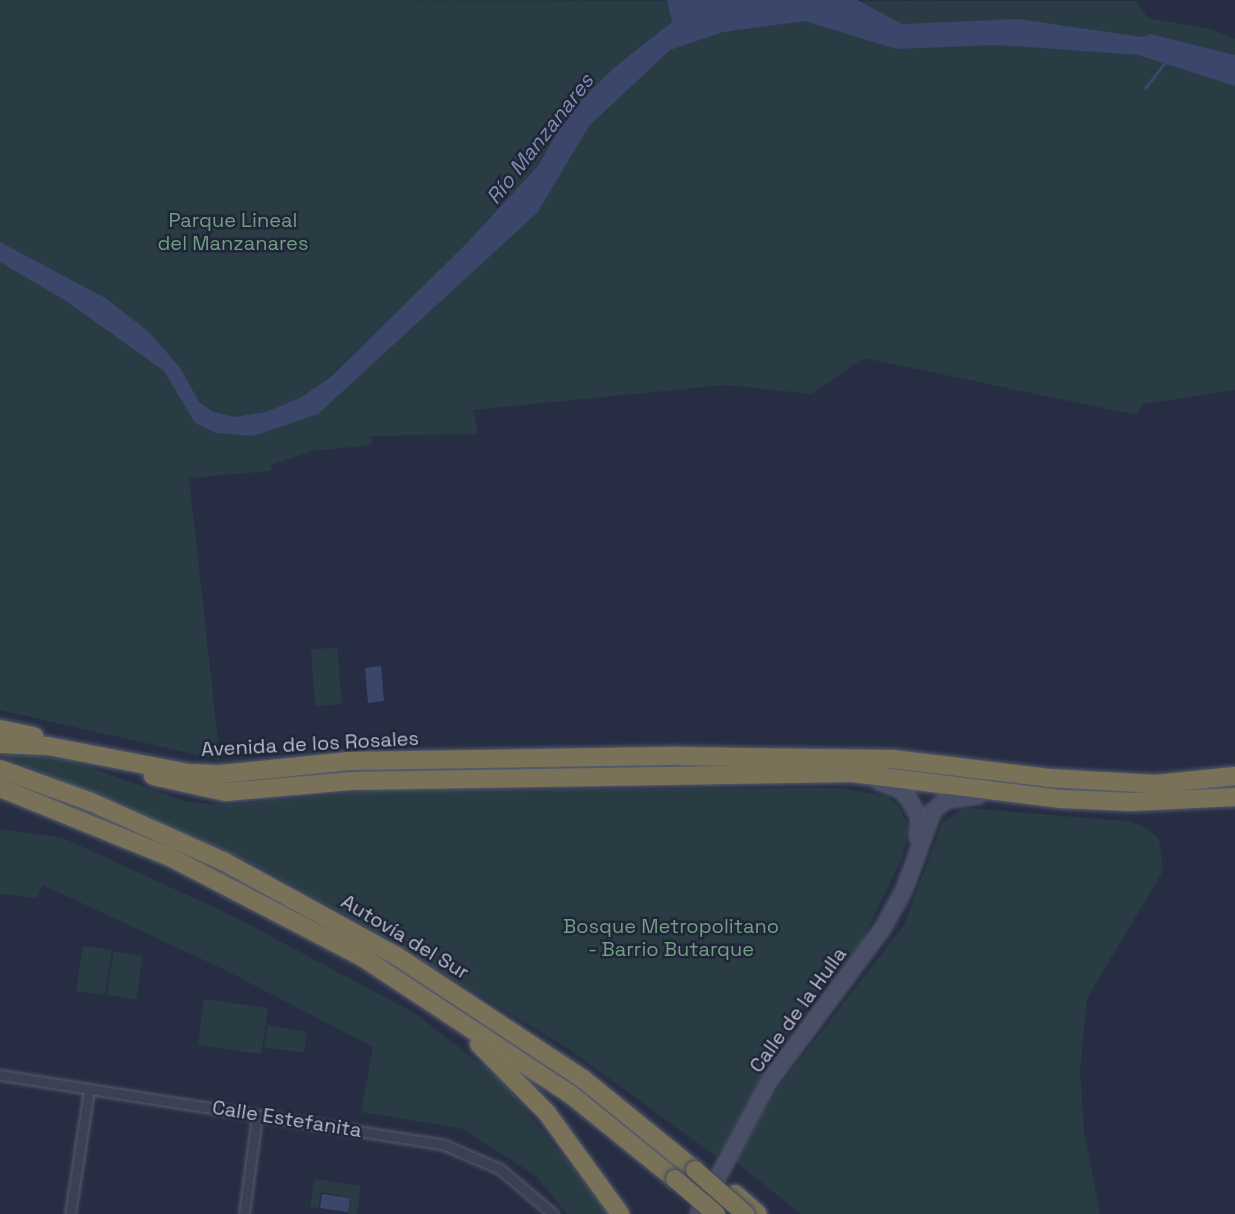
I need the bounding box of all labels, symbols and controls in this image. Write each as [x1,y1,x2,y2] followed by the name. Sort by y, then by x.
[481,69,599,209] water label: Río Manzanares
[157,209,309,256] park label: Parque Lineal del Manzanares
[200,726,420,762] street label: Avenida de los Rosales
[337,889,473,985] street label: Autovía del Sur
[563,914,779,961] park label: Bosque Metropolitano - Barrio Butarque
[744,943,852,1077] street label: Calle de la Hulla
[211,1095,363,1143] street label: Calle Estefanita

